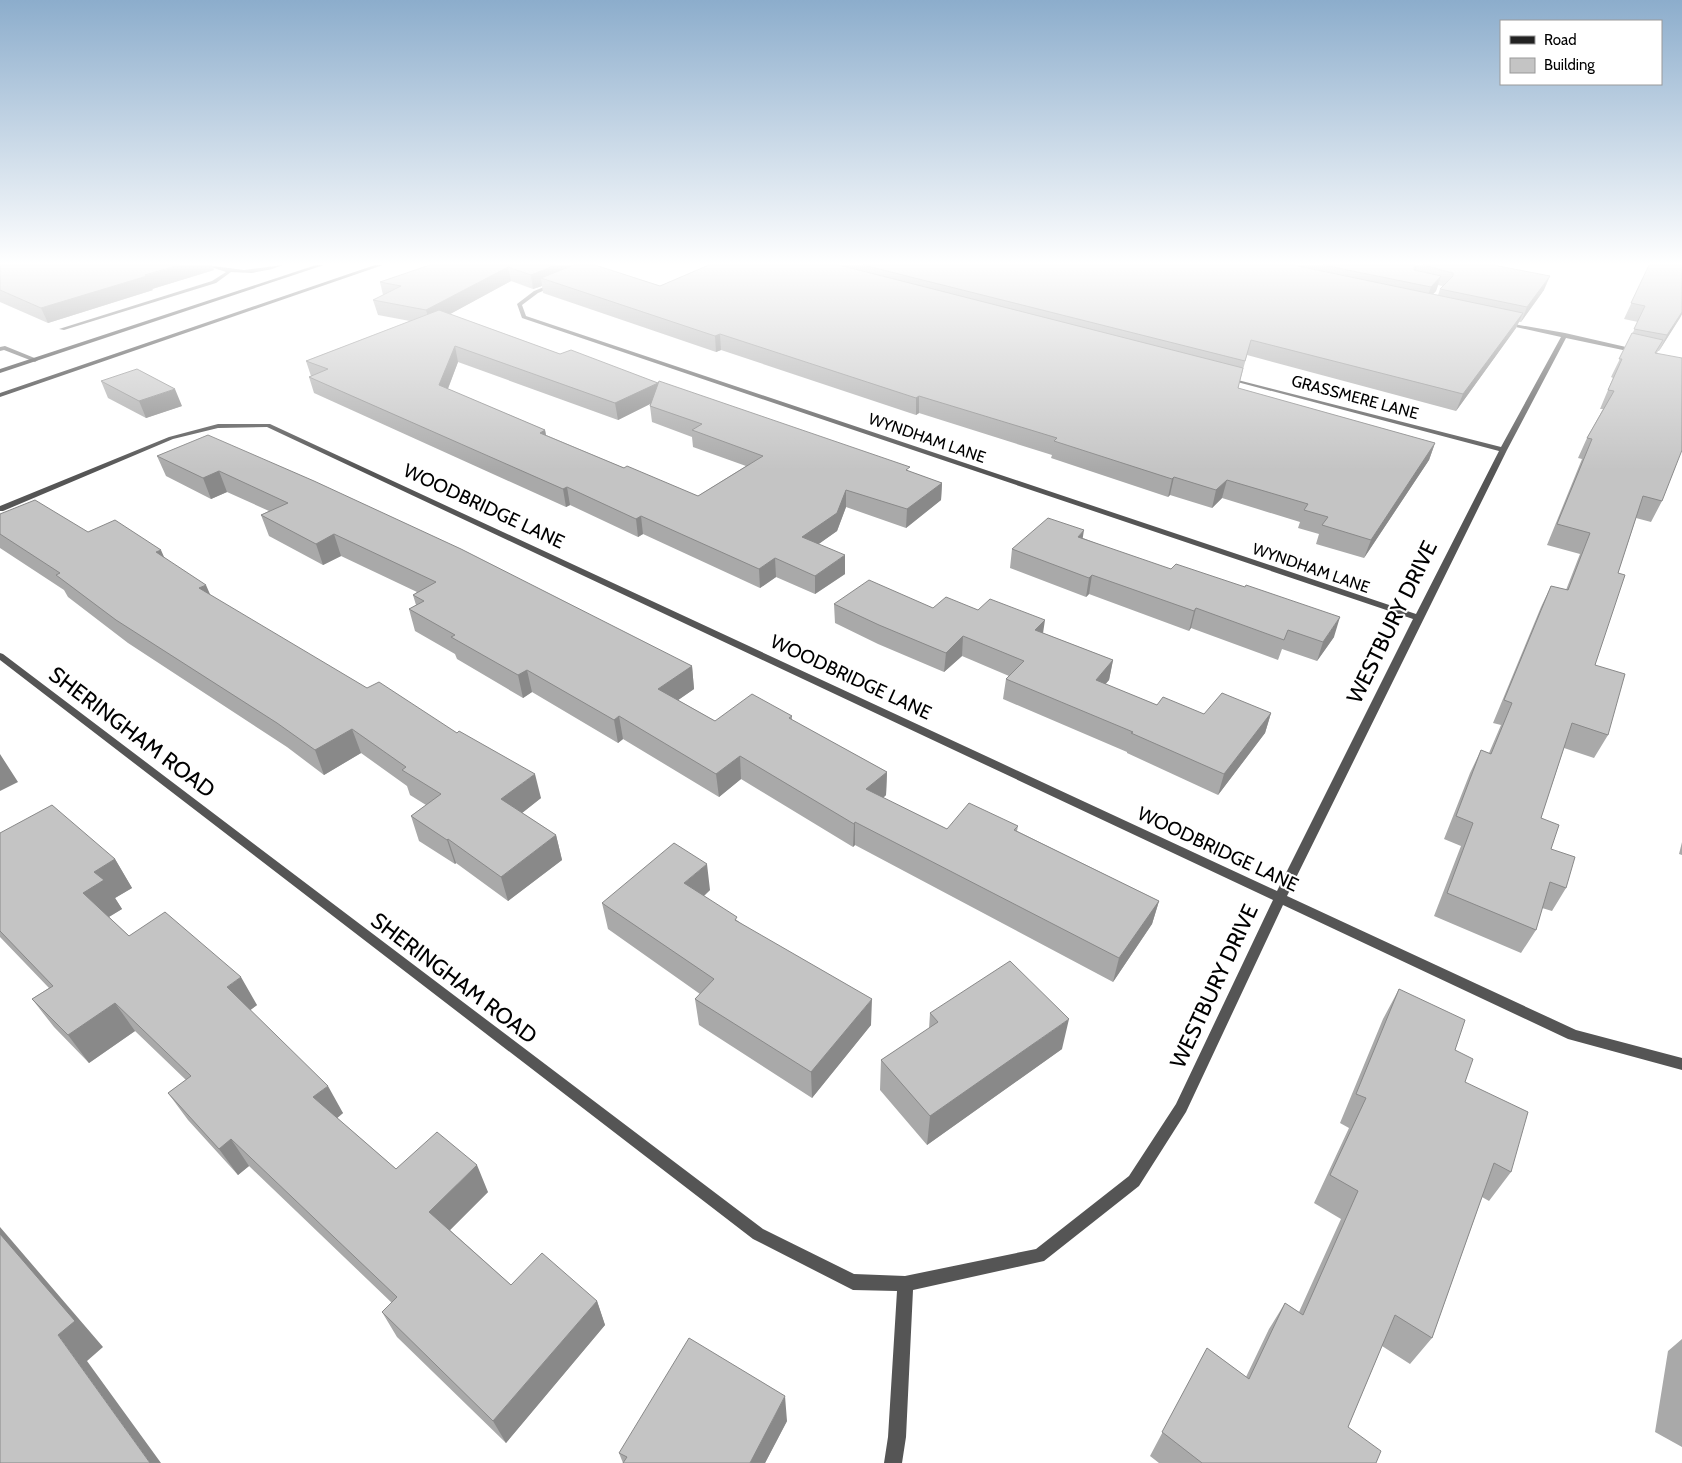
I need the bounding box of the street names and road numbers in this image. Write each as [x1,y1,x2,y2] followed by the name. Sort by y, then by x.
[1289,371,1421,423] street label: GRASSMERE LANE
[866,409,988,467] street label: WYNDHAM LANE
[400,459,568,553] street label: WOODBRIDGE LANE
[1341,536,1443,708] street label: WESTBURY DRIVE
[1250,539,1372,597] street label: WYNDHAM LANE
[767,630,935,724] street label: WOODBRIDGE LANE
[44,661,220,803] street label: SHERINGHAM ROAD
[1134,802,1302,896] street label: WOODBRIDGE LANE
[1164,900,1264,1072] street label: WESTBURY DRIVE
[366,907,542,1049] street label: SHERINGHAM ROAD

